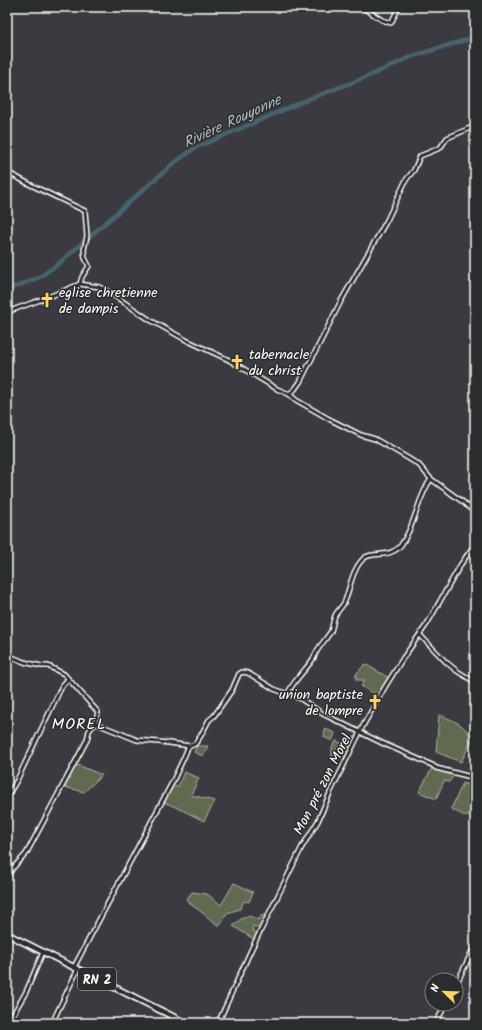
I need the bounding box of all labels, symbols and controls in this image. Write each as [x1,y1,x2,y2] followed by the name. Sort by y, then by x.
[179,88,287,155] water label: Rivière Rouyonne
[59,282,158,320] place label: eglise chretienne de dampis
[38,291,56,309] church icon: eglise chretienne de dampis
[249,344,310,382] place label: tabernacle du christ
[228,353,246,371] church icon: tabernacle du christ
[279,684,364,722] place label: union baptiste de lompre
[366,693,384,711] church icon: union baptiste de lompre
[52,712,106,737] district label: MOREL
[288,730,358,839] street label: Mon pré zon Morel
[78,968,116,990] road number: RN 2
[424,972,464,1012] north arrow
[426,982,445,995] text: N

